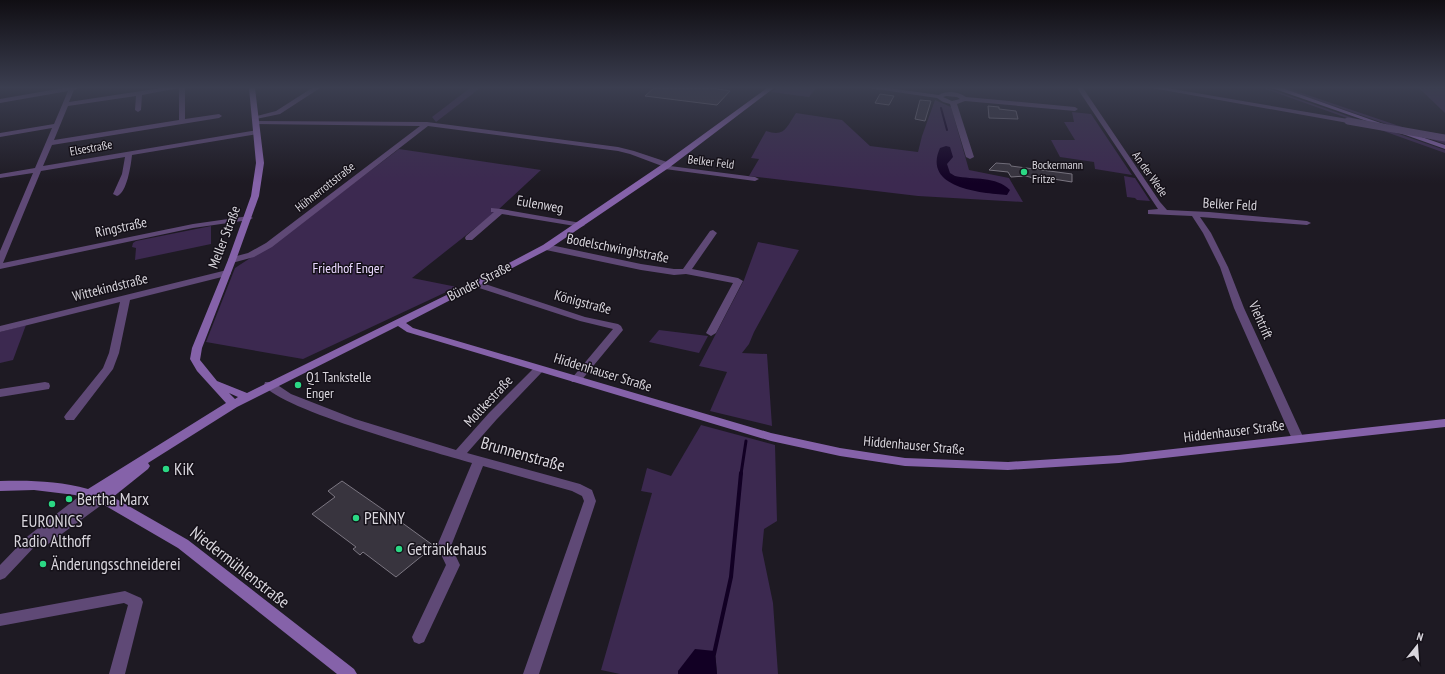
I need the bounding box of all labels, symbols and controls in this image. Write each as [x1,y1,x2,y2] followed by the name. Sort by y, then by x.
[68,136,114,159] street label: Elsestraße
[1129,148,1171,199] street label: An der Wede
[687,151,735,172] street label: Belker Feld
[1032,157,1083,186] place label: Bockermann Fritze
[292,159,358,215] street label: Hühnerrottstraße
[1019,167,1029,177] marker: Bockermann Fritze
[515,191,565,217] street label: Eulenweg
[1202,194,1258,214] street label: Belker Feld
[204,203,244,271] street label: Meller Straße
[93,213,149,241] street label: Ringstraße
[565,229,671,267] street label: Bodelschwinghstraße
[444,257,514,305] street label: Bünder Straße
[313,259,384,277] park label: Friedhof Enger
[70,269,150,305] street label: Wittekindstraße
[553,286,614,318] street label: Königstraße
[1244,297,1277,342] street label: Viehtrift
[552,349,654,396] street label: Hiddenhauser Straße
[306,368,372,402] place label: Q1 Tankstelle Enger
[460,371,516,430] street label: Moltkestraße
[293,380,303,390] marker: Q1 Tankstelle Enger
[1182,416,1286,446] street label: Hiddenhauser Straße
[478,431,568,477] street label: Brunnenstraße
[863,432,966,458] street label: Hiddenhauser Straße
[174,458,194,480] place label: KiK
[161,464,171,474] marker: KiK
[77,488,149,510] place label: Bertha Marx
[64,494,74,504] marker: Bertha Marx
[47,499,57,509] marker: EURONICS Radio Althoff
[364,507,405,529] place label: PENNY
[14,510,91,552] place label: EURONICS Radio Althoff
[351,513,361,523] marker: PENNY
[186,521,294,613] street label: Niedermühlenstraße
[407,538,487,560] place label: Getränkehaus
[394,544,404,554] marker: Getränkehaus
[51,553,181,575] place label: Änderungsschneiderei
[38,559,48,569] marker: Änderungsschneiderei
[1397,626,1437,666] north arrow
[1415,629,1425,644] text: N

